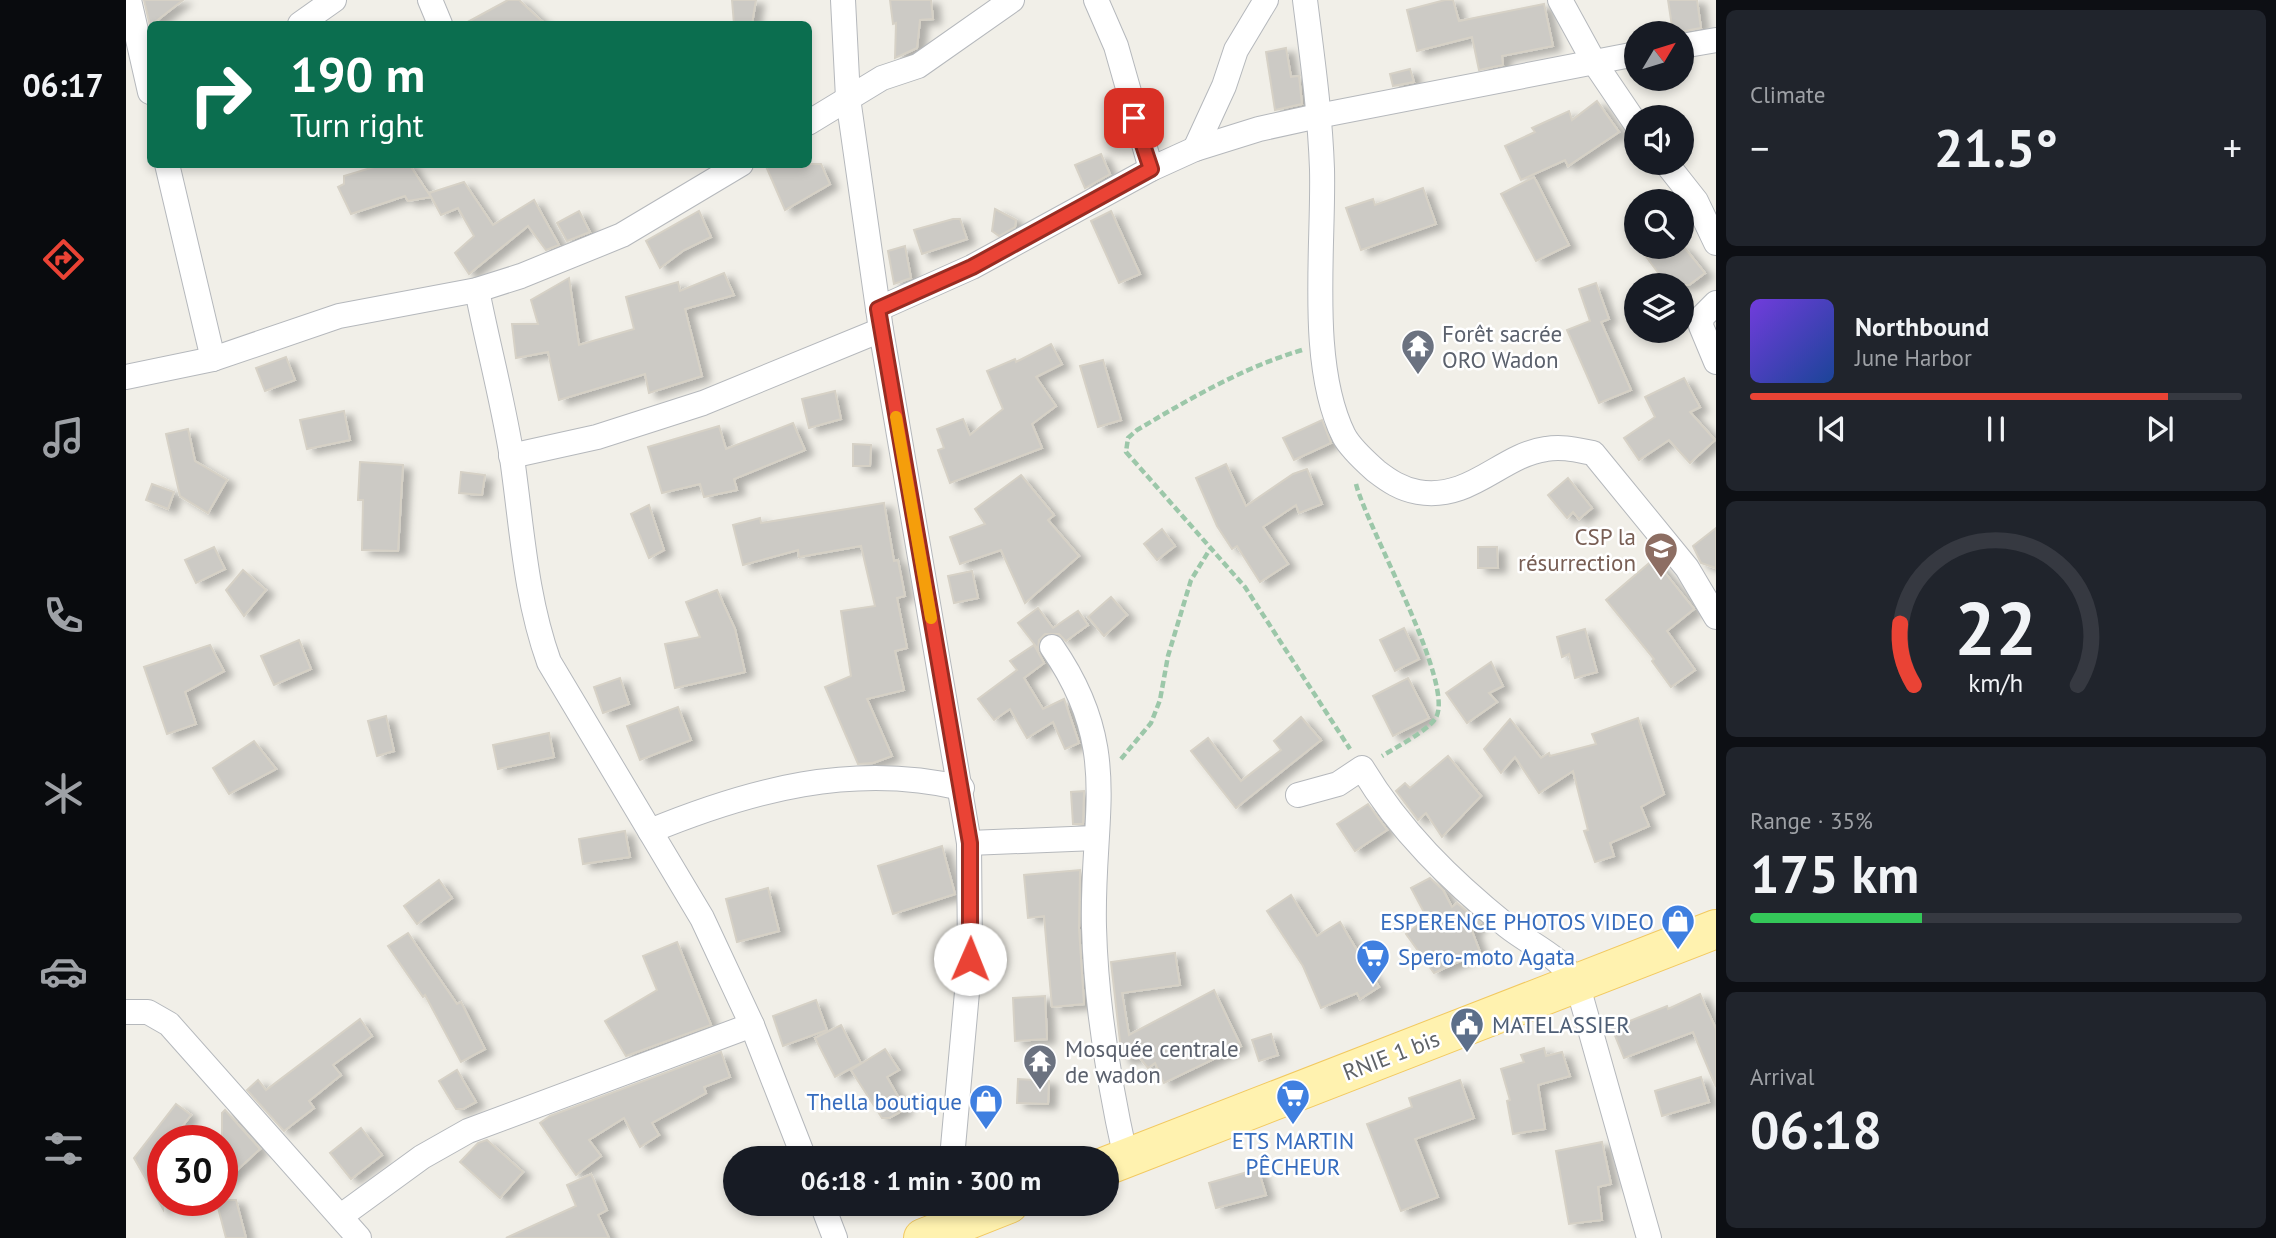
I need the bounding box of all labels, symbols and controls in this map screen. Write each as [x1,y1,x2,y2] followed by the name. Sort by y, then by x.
[1624,21,1694,91] north arrow
[1624,21,1694,343] map controls
[290,42,425,106] text: 190 m
[175,49,266,140] icon: right
[22,64,104,106] text: 06:17
[1750,80,1825,109] text: Climate
[1104,88,1164,148] pin
[1115,99,1153,137] icon: arrive
[290,104,424,146] text: Turn right
[1624,105,1694,175] button: sound
[1934,114,2058,181] text: 21.5°
[1750,123,1769,172] text: −
[2223,123,2242,172] text: +
[1624,189,1694,259] button: search
[39,235,88,284] icon: directions
[1624,273,1694,343] button: layers
[1855,310,1989,343] text: Northbound
[1442,319,1562,374] place label: Forêt sacrée ORO Wadon
[1399,327,1437,376] temple icon: Forêt sacrée ORO Wadon
[1855,343,1972,372] text: June Harbor
[1813,410,1851,448] icon: previous
[1977,410,2015,448] icon: pause
[2141,410,2179,448] icon: next
[39,413,88,462] icon: music
[1518,522,1636,577] place label: CSP la résurrection
[1642,530,1680,579] school or university icon: CSP la résurrection
[1955,581,2037,675] text: 22
[39,591,88,640] icon: phone
[1969,667,2023,699] text: km/h
[39,769,88,818] icon: climate
[1750,806,1873,835] text: Range · 35%
[1750,840,1919,907] text: 175 km
[1659,902,1697,951] shop icon: ESPERENCE PHOTOS VIDEO
[1380,907,1654,936] place label: ESPERENCE PHOTOS VIDEO
[933,922,1007,996] position arrow
[1354,937,1392,986] supermarket icon: Spero-moto Agata
[1398,942,1575,971] place label: Spero-moto Agata
[39,947,88,996] icon: car
[1448,1005,1486,1054] public building icon: MATELASSIER
[1492,1010,1630,1039] place label: MATELASSIER
[1339,1023,1443,1087] street label: RNIE 1 bis
[1065,1034,1239,1089] place label: Mosquée centrale de wadon
[1021,1042,1059,1091] temple icon: Mosquée centrale de wadon
[1750,1062,1814,1091] text: Arrival
[1274,1077,1312,1126] supermarket icon: ETS MARTIN PÊCHEUR
[967,1082,1005,1131] shop icon: Thella boutique
[806,1087,962,1116] place label: Thella boutique
[1750,1096,1882,1163] text: 06:18
[39,1124,88,1173] icon: filters
[147,1125,238,1216] speed limit sign: 30
[1232,1126,1354,1181] place label: ETS MARTIN PÊCHEUR
[801,1164,1041,1197] text: 06:18 · 1 min · 300 m

